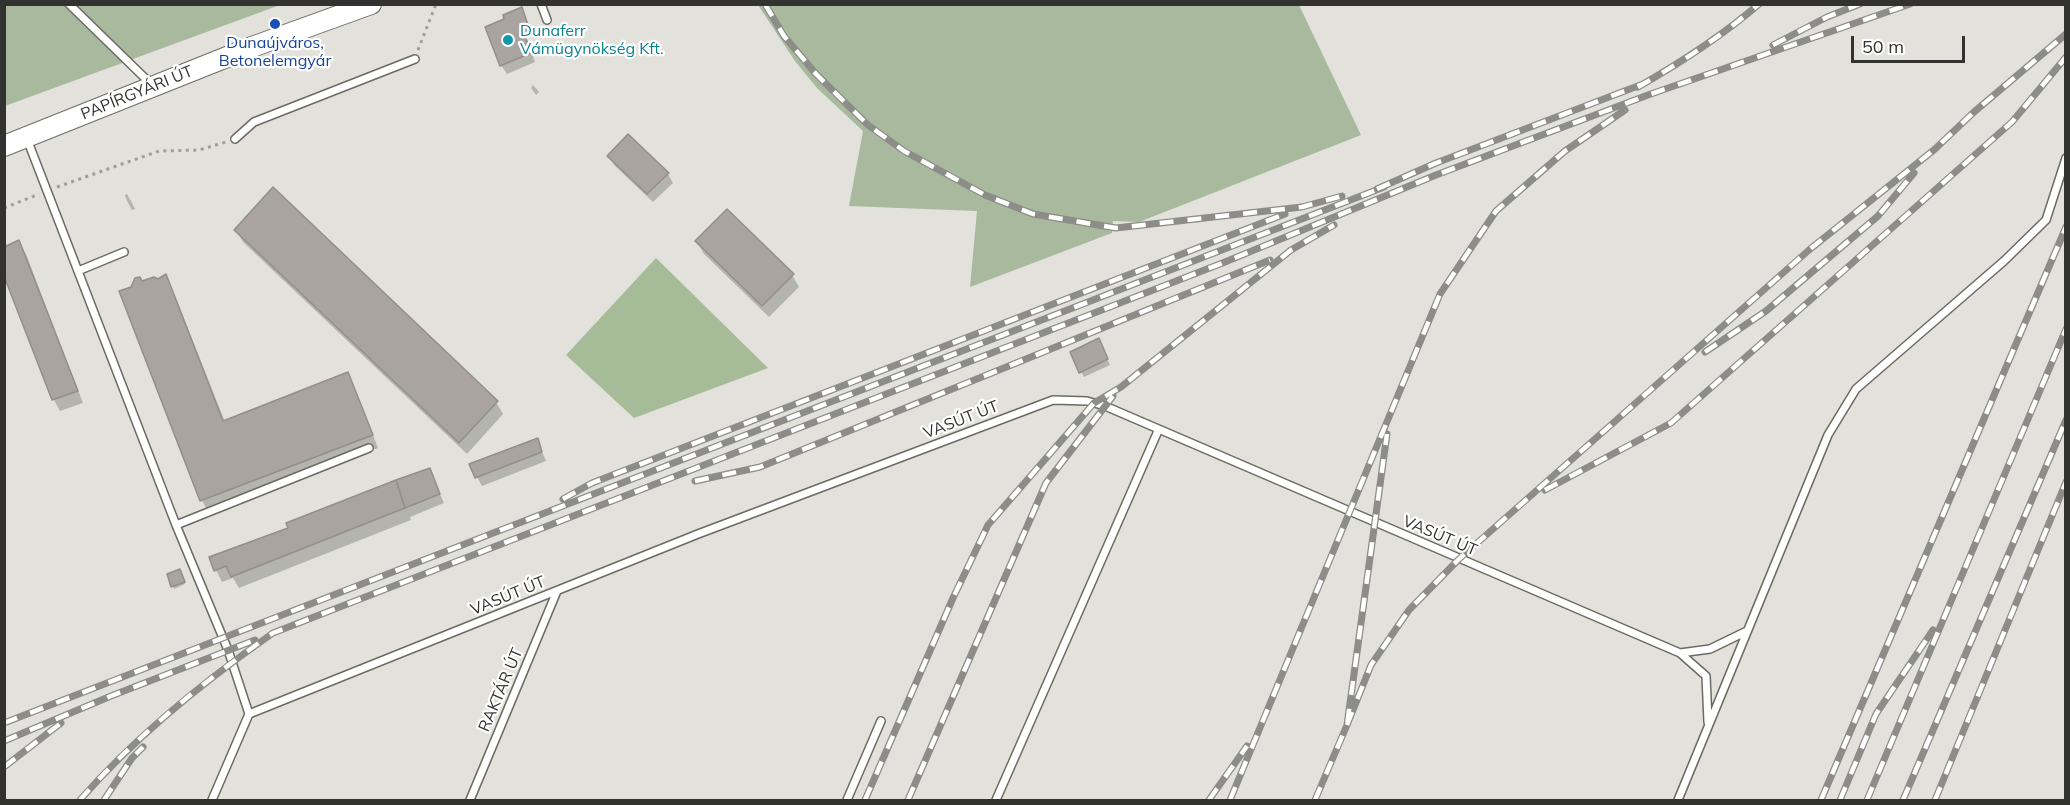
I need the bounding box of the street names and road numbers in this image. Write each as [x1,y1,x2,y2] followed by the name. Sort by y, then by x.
[78,62,196,124] street label: PAPÍRGYÁRI ÚT
[921,397,1001,443] street label: VASÚT ÚT
[1400,512,1480,560] street label: VASÚT ÚT
[468,572,548,620] street label: VASÚT ÚT
[475,645,527,735] street label: RAKTÁR ÚT

